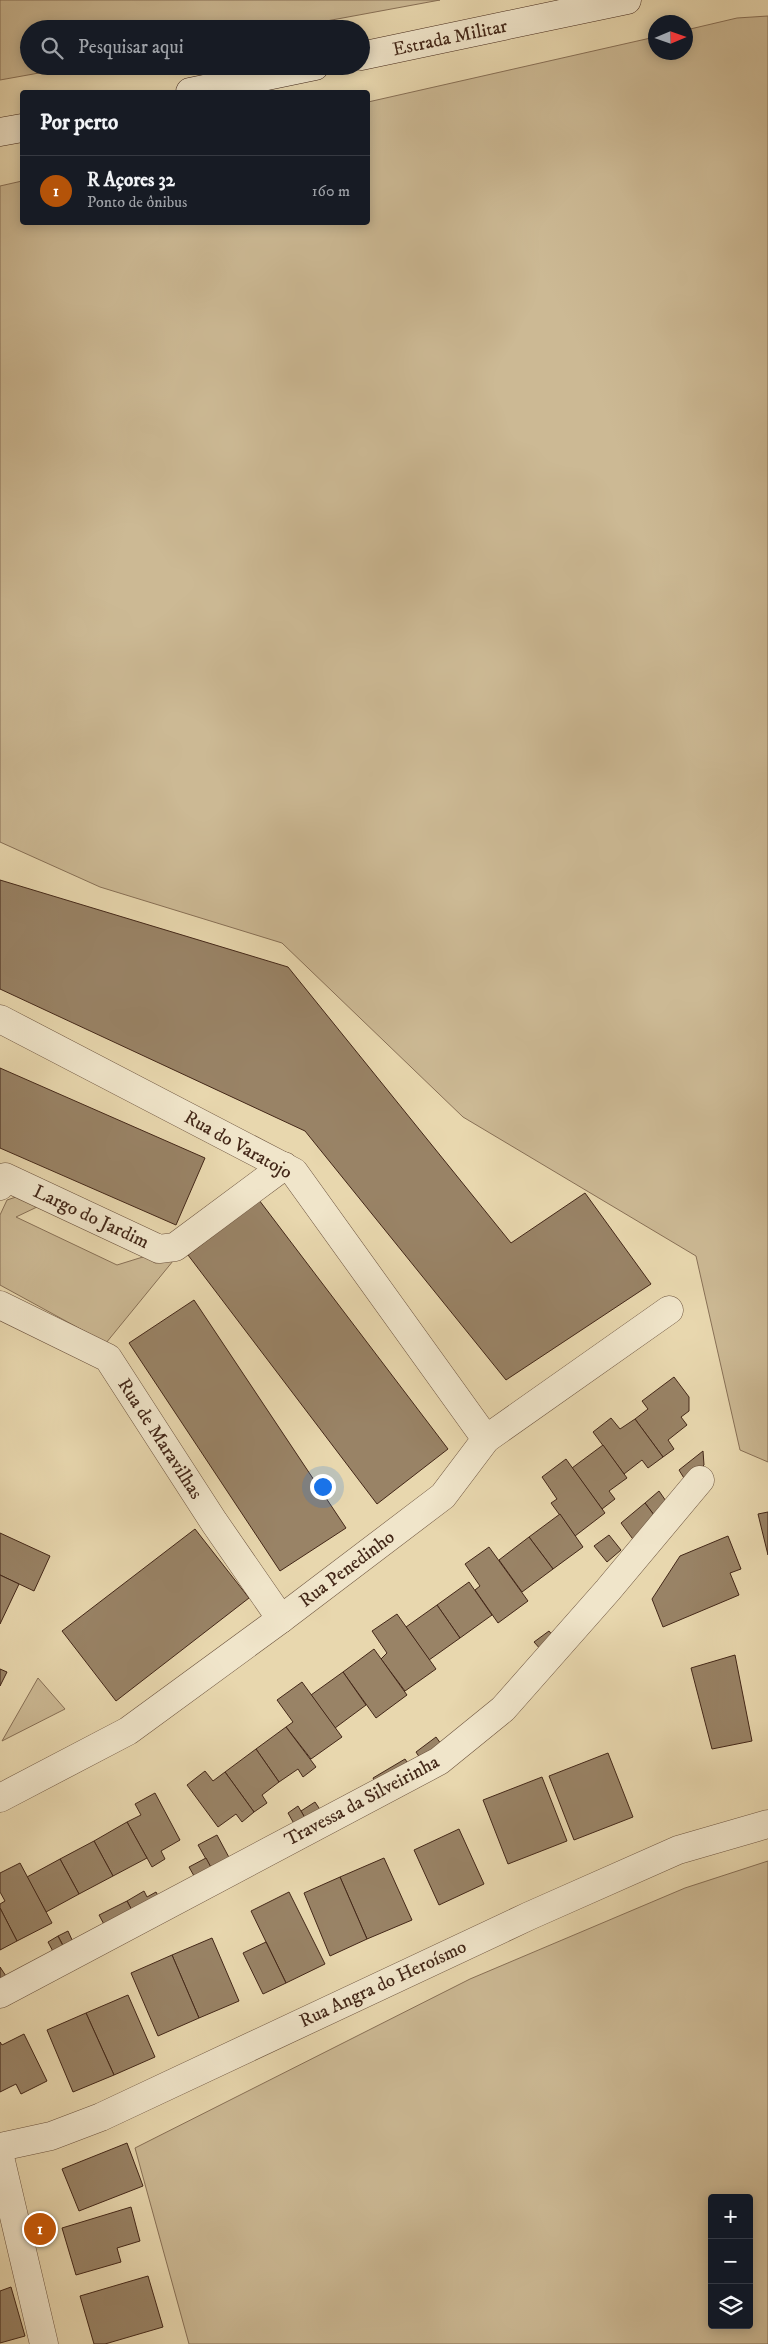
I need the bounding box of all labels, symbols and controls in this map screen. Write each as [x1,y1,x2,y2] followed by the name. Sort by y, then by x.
[391,15,509,61] street label: Estrada Militar
[648,15,693,60] north arrow
[20,20,370,75] search box
[38,34,66,62] icon: search
[78,36,184,59] text: Pesquisar aqui
[40,110,118,136] text: Por perto
[87,169,175,192] text: R Açores 32
[53,181,59,201] text: 1
[312,181,350,201] text: 160 m
[87,192,187,212] text: Ponto de ônibus
[180,1106,296,1184] street label: Rua do Varatojo
[29,1180,153,1254] street label: Largo do Jardim
[112,1374,208,1504] street label: Rua de Maravilhas
[310,1474,336,1500] your location
[295,1526,399,1612] street label: Rua Penedinho
[281,1751,443,1851] street label: Travessa da Silveirinha
[296,1935,470,2033] street label: Rua Angra do Heroísmo
[708,2194,753,2329] map controls
[708,2194,753,2239] button: +
[24,2210,56,2248] pin: 1
[708,2239,753,2284] button: −
[708,2284,753,2329] button: layers

